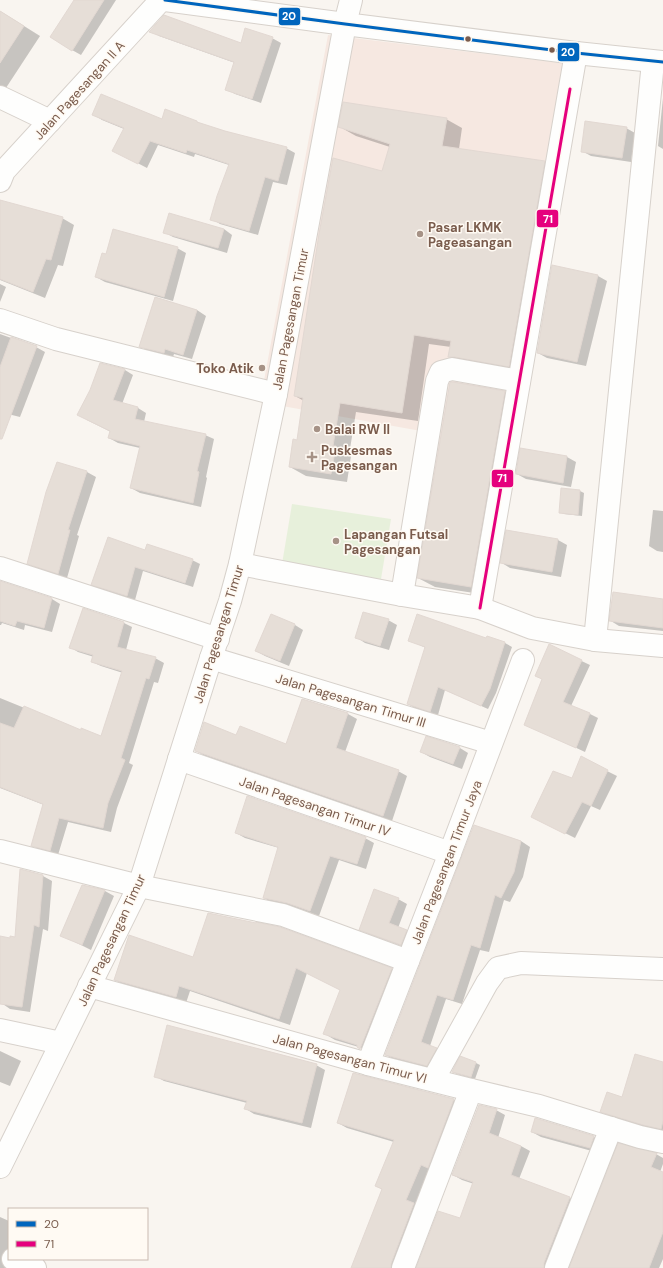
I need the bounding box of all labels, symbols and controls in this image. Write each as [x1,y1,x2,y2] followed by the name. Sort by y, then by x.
[278,7,301,26] line badge: 20
[282,9,296,23] text: 20
[463,34,473,44] unlabelled marker
[30,37,129,143] street label: Jalan Pagesangan II A
[557,42,580,62] line badge: 20
[547,45,557,55] unlabelled marker
[561,45,575,59] text: 20
[536,209,559,228] line badge: 71
[543,212,553,226] text: 71
[428,219,512,251] place label: Pasar LKMK Pageasangan
[415,229,425,239] marker: Pasar LKMK Pageasangan
[268,247,313,391] street label: Jalan Pagesangan Timur
[196,360,254,377] place label: Toko Atik
[257,363,267,373] marker: Toko Atik
[325,421,390,438] place label: Balai RW II
[312,424,322,434] marker: Balai RW II
[321,442,397,474] place label: Puskesmas Pagesangan
[306,451,318,463] marker: Puskesmas Pagesangan
[491,469,514,488] line badge: 71
[497,471,507,485] text: 71
[344,526,448,558] place label: Lapangan Futsal Pagesangan
[331,536,341,546] marker: Lapangan Futsal Pagesangan
[189,563,248,705] street label: Jalan Pagesangan Timur
[274,669,428,731] street label: Jalan Pagesangan Timur III
[237,773,393,840] street label: Jalan Pagesangan Timur IV
[407,778,486,947] street label: Jalan Pagesangan Timur Jaya
[73,871,150,1009] street label: Jalan Pagesangan Timur
[271,1030,429,1087] street label: Jalan Pagesangan Timur VI
[8,1208,148,1260] legend
[44,1216,59,1232] text: 20
[44,1236,54,1252] text: 71

